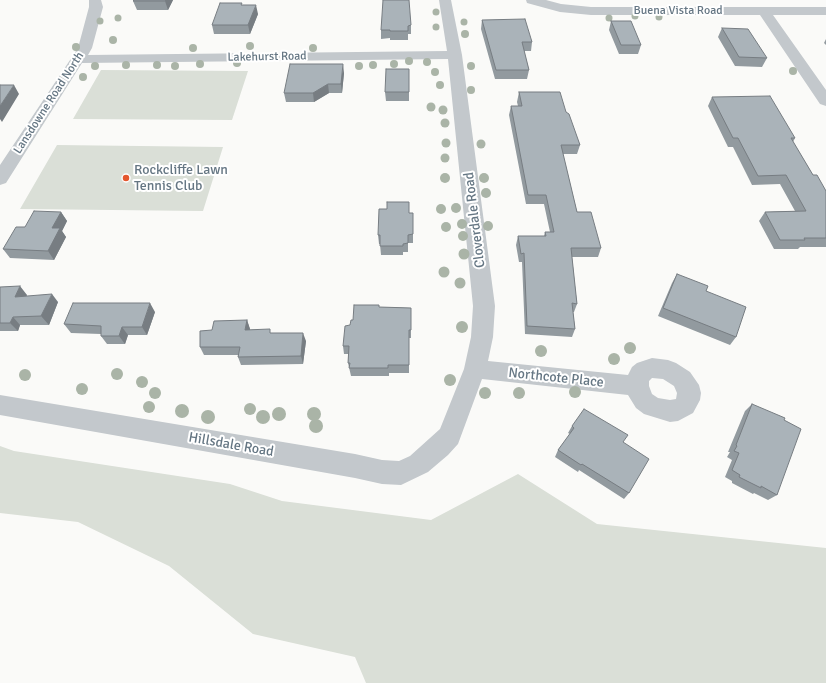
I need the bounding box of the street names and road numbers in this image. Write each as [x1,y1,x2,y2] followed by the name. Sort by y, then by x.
[633,4,723,18] street label: Buena Vista Road
[11,49,87,157] street label: Lansdowne Road North
[227,49,307,65] street label: Lakehurst Road
[461,171,489,269] street label: Cloverdale Road
[507,365,605,391] street label: Northcote Place
[187,429,275,461] street label: Hillsdale Road

